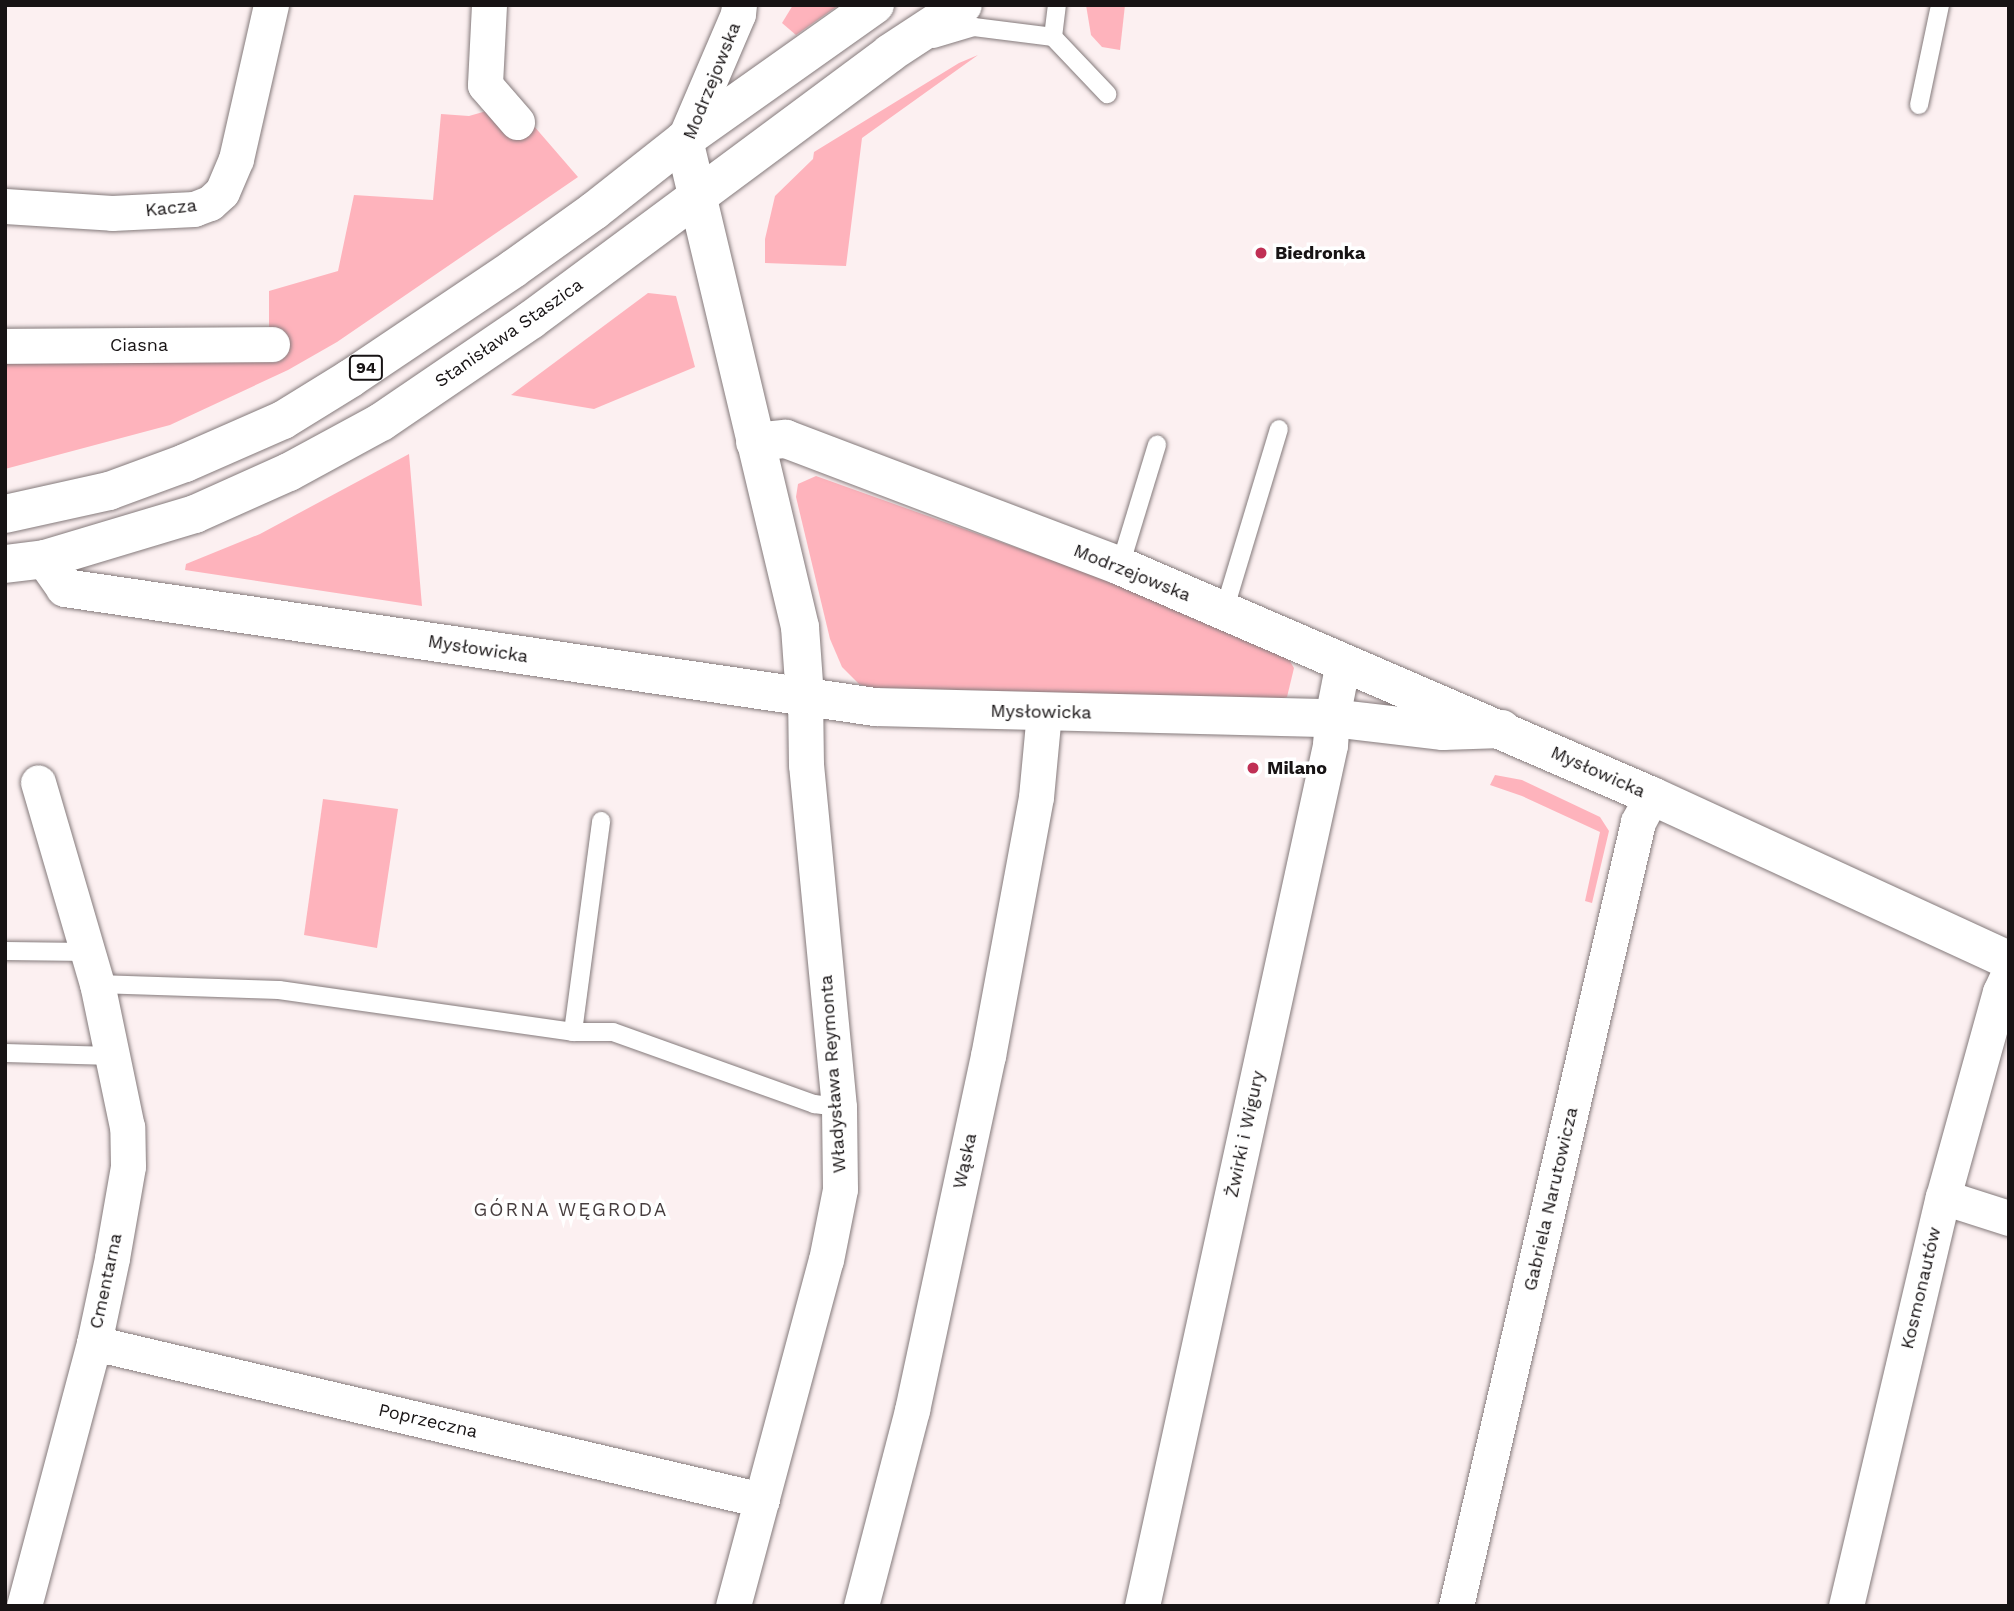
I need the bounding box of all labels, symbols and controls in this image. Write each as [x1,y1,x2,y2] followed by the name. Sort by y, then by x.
[679,19,745,143] street label: Modrzejowska
[144,195,198,221] street label: Kacza
[1275,242,1365,264] place label: Biedronka
[1253,245,1269,261] marker: Biedronka
[431,274,587,392] street label: Stanisława Staszica
[110,334,168,356] street label: Ciasna
[348,356,384,380] road number: 94
[1070,540,1194,606] street label: Modrzejowska
[426,630,530,668] street label: Mysłowicka
[990,700,1092,724] street label: Mysłowicka
[1547,742,1649,802] street label: Mysłowicka
[1267,757,1327,779] place label: Milano
[1245,760,1261,776] marker: Milano
[815,974,851,1174] street label: Władysława Reymonta
[1221,1068,1269,1200] street label: Żwirki i Wigury
[1519,1105,1583,1293] street label: Gabriela Narutowicza
[949,1131,981,1191] street label: Wąska
[475,1199,667,1221] district label: GÓRNA WĘGRODA
[1896,1225,1946,1351] street label: Kosmonautów
[85,1231,127,1331] street label: Cmentarna
[376,1399,480,1443] street label: Poprzeczna

